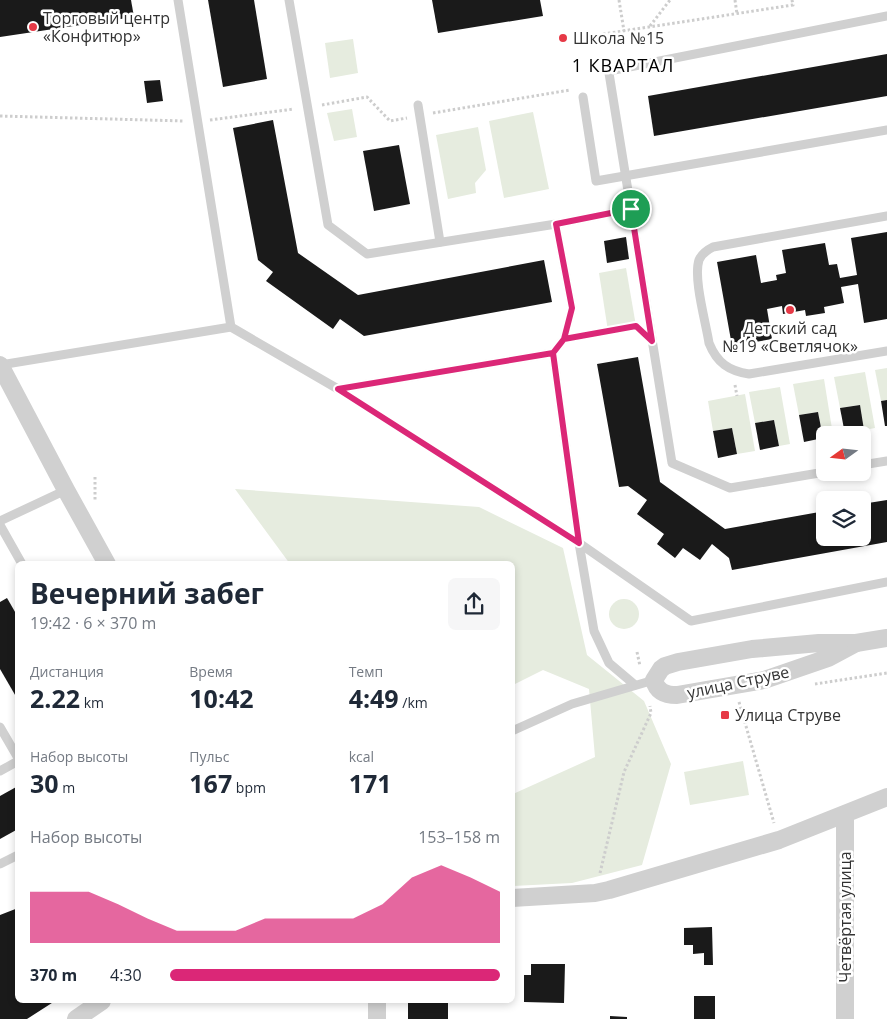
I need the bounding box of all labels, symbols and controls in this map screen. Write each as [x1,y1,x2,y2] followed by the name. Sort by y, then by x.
[43,7,170,47] place label: Торговый центр «Конфитюр»
[27,21,39,33] marker: Торговый центр «Конфитюр»
[573,27,664,49] place label: Школа №15
[557,32,569,44] marker: Школа №15
[572,53,674,77] district label: 1 КВАРТАЛ
[610,188,652,230] pin
[617,195,645,223] icon: arrive
[784,304,796,316] marker: Детский сад №19 «Светлячок»
[722,317,858,357] place label: Детский сад №19 «Светлячок»
[816,426,871,481] north arrow
[816,426,871,546] map controls
[816,491,871,546] button: layers
[30,574,264,612] text: Вечерний забег
[448,578,500,630] button: share
[30,612,156,634] text: 19:42 · 6 × 370 m
[685,660,791,704] street label: улица Струве
[30,662,104,681] text: Дистанция
[189,662,233,681] text: Время
[349,662,383,681] text: Темп
[30,681,80,715] text: 2.22
[189,681,254,715] text: 10:42
[349,681,399,715] text: 4:49
[80,693,104,712] text: km
[399,693,428,712] text: /km
[735,704,841,726] place label: Улица Струве
[719,709,731,721] marker: Улица Струве
[30,747,128,766] text: Набор высоты
[189,747,230,766] text: Пульс
[349,747,374,766] text: kcal
[30,766,59,800] text: 30
[189,766,232,800] text: 167
[349,766,392,800] text: 171
[59,778,75,797] text: m
[232,778,266,797] text: bpm
[30,826,142,848] text: Набор высоты
[418,826,500,848] text: 153–158 m
[834,851,856,983] street label: Четвёртая улица
[30,964,77,986] text: 370 m
[110,964,142,986] text: 4:30

